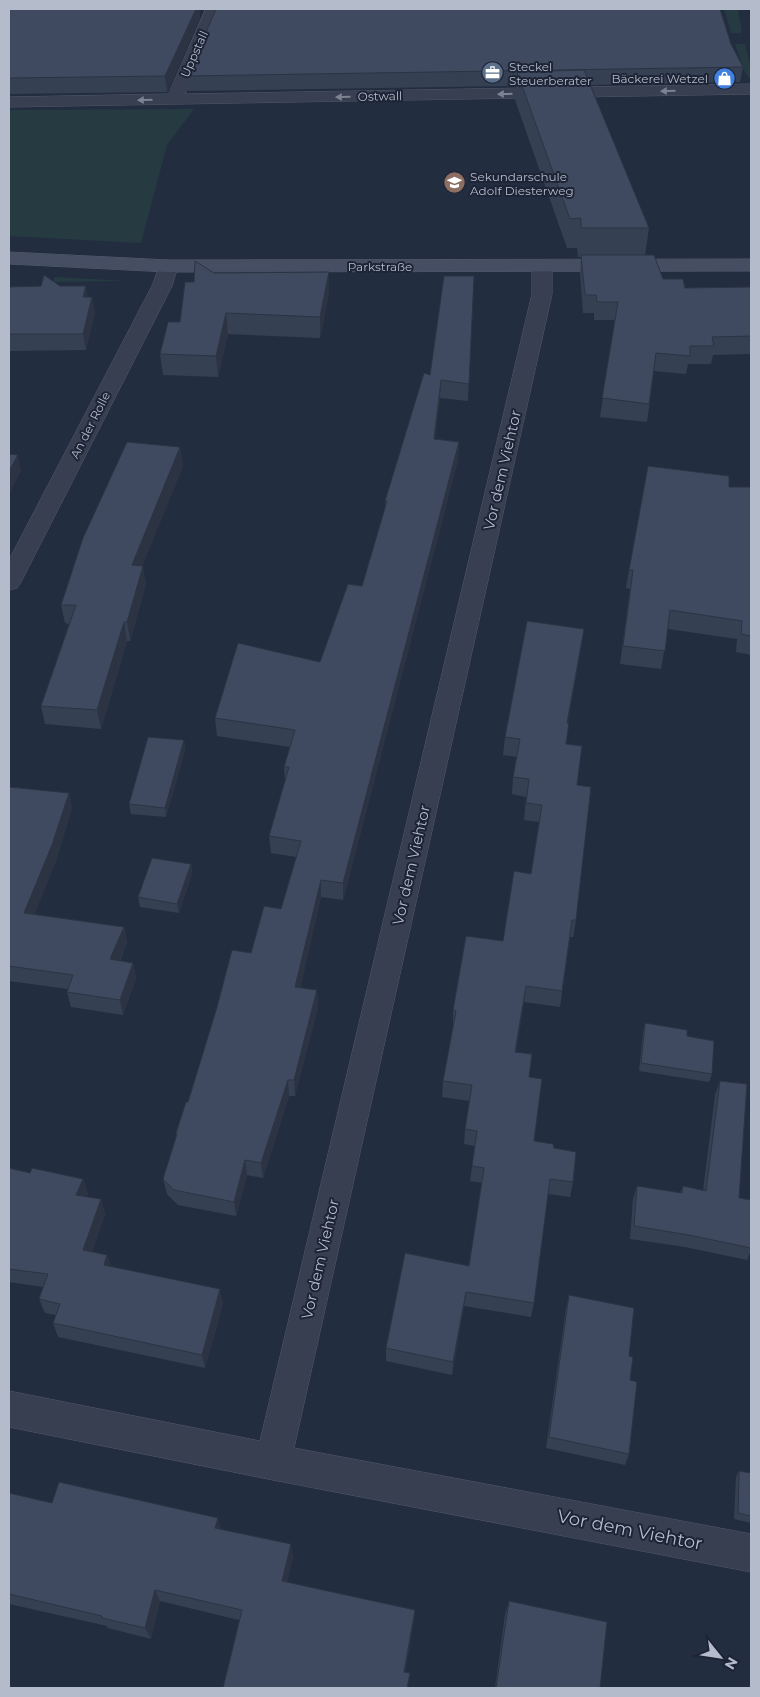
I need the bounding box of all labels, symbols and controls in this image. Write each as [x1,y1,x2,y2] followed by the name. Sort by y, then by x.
[177,28,211,80] street label: Uppstall
[509,59,592,88] place label: Steckel Steuerberater
[481,61,505,85] office icon: Steckel Steuerberater
[712,66,736,90] shop icon: Bäckerei Wetzel
[611,71,708,86] place label: Bäckerei Wetzel
[659,87,675,95] one-way arrow
[358,88,402,104] street label: Ostwall
[497,90,513,98] one-way arrow
[334,93,350,101] one-way arrow
[137,96,153,104] one-way arrow
[470,169,574,198] place label: Sekundarschule Adolf Diesterweg
[442,171,466,195] school or university icon: Sekundarschule Adolf Diesterweg
[348,259,412,274] street label: Parkstraße
[67,389,113,461] street label: An der Rolle
[479,408,525,532] street label: Vor dem Viehtor
[388,803,434,927] street label: Vor dem Viehtor
[297,1197,343,1321] street label: Vor dem Viehtor
[556,1505,704,1555] street label: Vor dem Viehtor
[695,1632,745,1682] north arrow
[721,1654,742,1673] text: N

